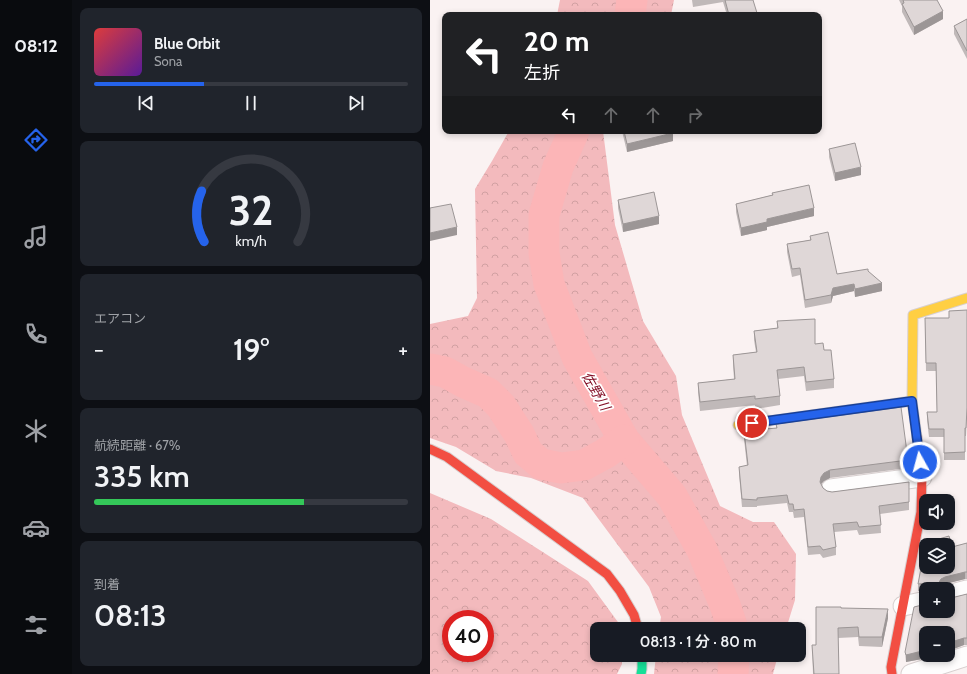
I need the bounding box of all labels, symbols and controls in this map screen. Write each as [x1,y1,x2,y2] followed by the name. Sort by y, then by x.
[524,24,589,58] text: 20 m
[458,28,510,80] icon: left
[14,35,58,57] text: 08:12
[154,35,220,53] text: Blue Orbit
[154,53,182,69] text: Sona
[524,62,560,84] text: 左折
[135,92,157,114] icon: previous
[240,92,262,114] icon: pause
[345,92,367,114] icon: next
[558,104,580,126] icon: left
[600,104,622,126] icon: ahead
[642,104,664,126] icon: ahead
[684,104,706,126] icon: right
[22,126,50,154] icon: directions
[229,185,273,235] text: 32
[22,223,50,251] icon: music
[235,231,267,249] text: km/h
[94,310,146,326] text: エアコン
[22,320,50,348] icon: phone
[233,331,269,368] text: 19°
[94,336,104,363] text: −
[398,336,408,363] text: +
[578,368,615,415] water label: 佐野川
[735,406,769,440] pin
[741,412,763,434] icon: arrive
[22,417,50,445] icon: climate
[94,437,180,453] text: 航続距離 · 67%
[899,441,941,483] position arrow
[94,458,190,495] text: 335 km
[919,494,955,662] map controls
[919,494,955,530] button: sound
[22,514,50,542] icon: car
[919,538,955,574] button: layers
[94,576,120,592] text: 到着
[919,582,955,618] button: +
[94,597,167,634] text: 08:13
[442,610,494,662] speed limit sign: 40
[22,611,50,639] icon: filters
[919,626,955,662] button: −
[640,633,756,651] text: 08:13 · 1 分 · 80 m

